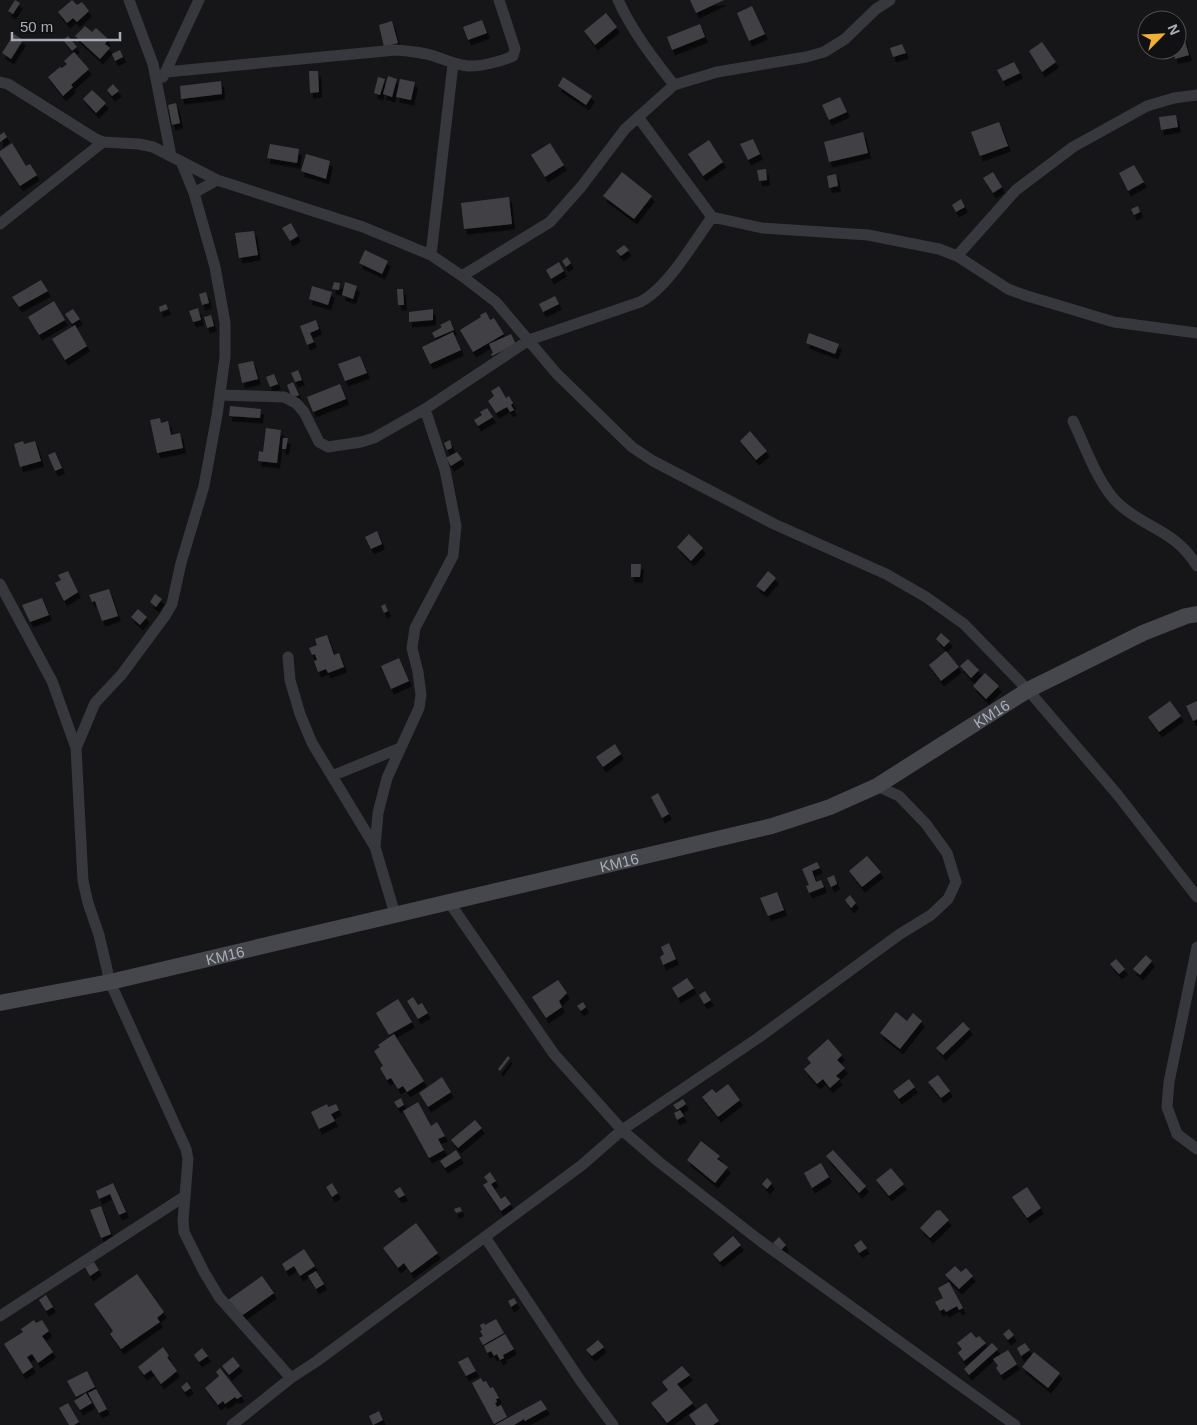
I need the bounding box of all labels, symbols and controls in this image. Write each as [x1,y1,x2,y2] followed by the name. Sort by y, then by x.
[12,10,120,42] scale bar
[1137,10,1187,60] north arrow
[20,18,53,35] text: 50 m
[1165,22,1183,38] text: N
[970,696,1012,731] street label: KM16
[598,849,640,875] street label: KM16
[204,942,246,968] street label: KM16

